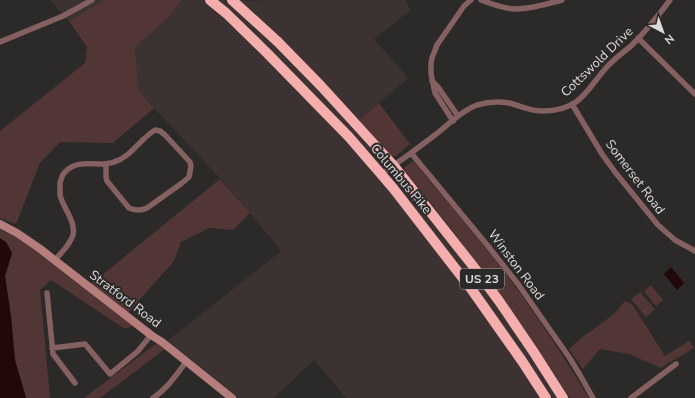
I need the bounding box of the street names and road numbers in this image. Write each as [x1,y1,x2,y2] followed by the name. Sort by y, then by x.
[557,23,637,101] street label: Cottswold Drive
[601,136,669,218] street label: Somerset Road
[366,140,436,218] street label: Columbus Pike
[484,226,548,304] street label: Winston Road
[85,266,165,332] street label: Stratford Road
[460,269,504,289] road number: US 23

